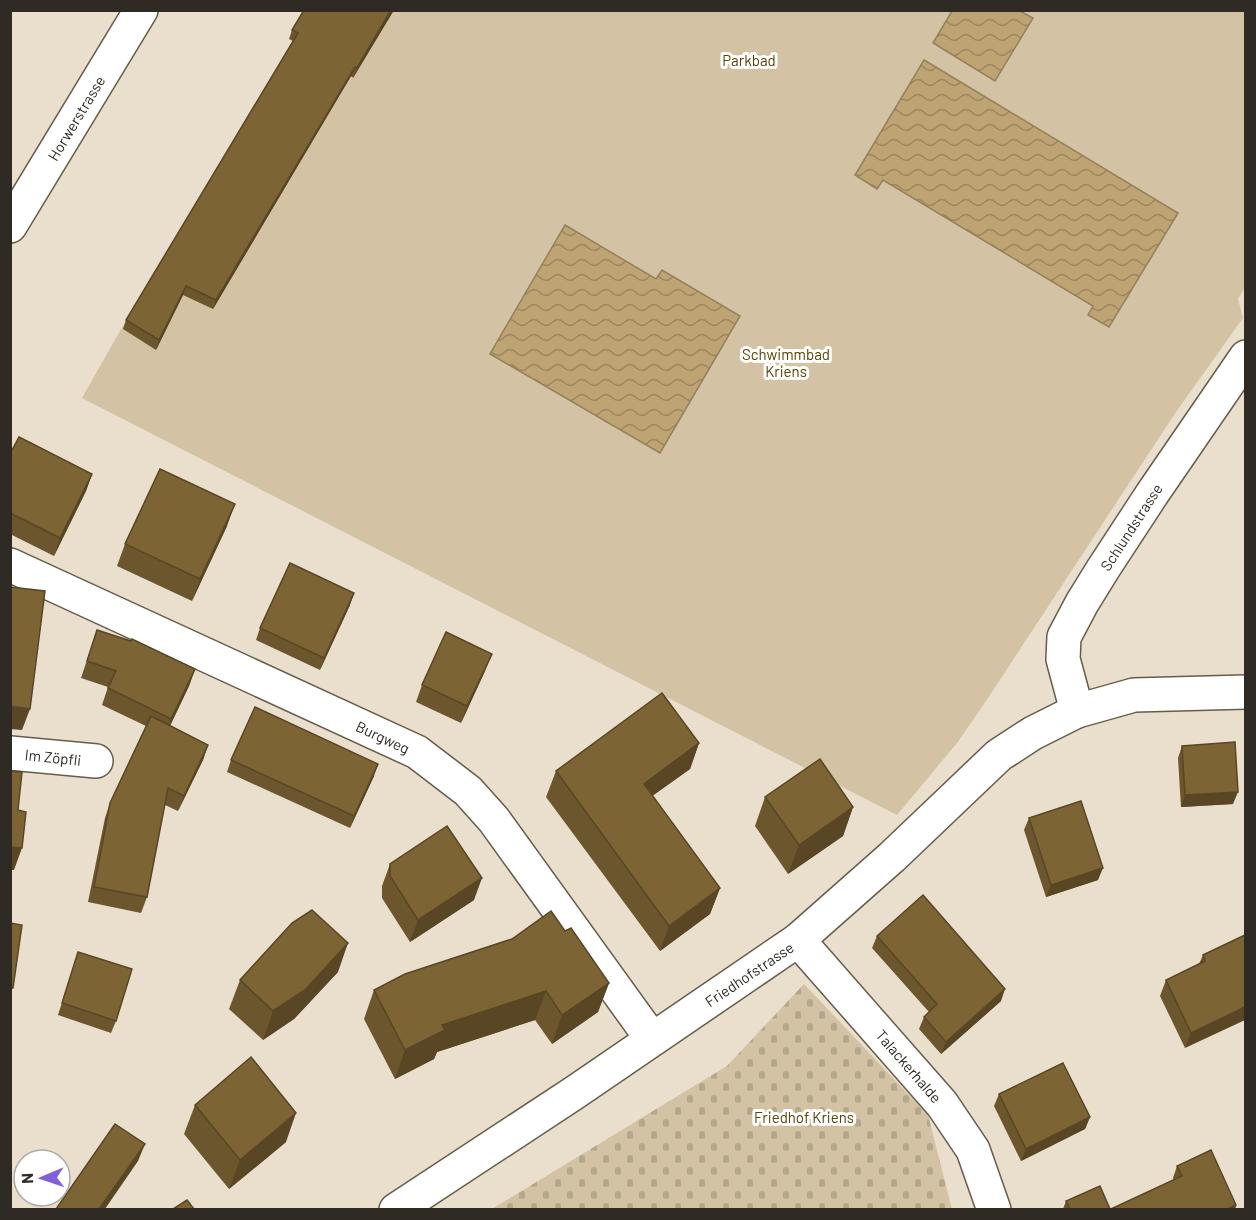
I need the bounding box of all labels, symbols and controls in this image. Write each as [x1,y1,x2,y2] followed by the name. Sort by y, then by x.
[722,51,776,69] park label: Parkbad
[44,72,108,164] street label: Horwerstrasse
[742,345,830,380] park label: Schwimmbad Kriens
[1096,480,1166,574] street label: Schlundstrasse
[353,717,413,757] street label: Burgweg
[24,745,82,769] street label: Im Zöpfli
[701,938,797,1010] street label: Friedhofstrasse
[872,1026,946,1106] street label: Talackerhalde
[754,1108,854,1126] park label: Friedhof Kriens
[12,1148,72,1208] north arrow
[17,1173,36,1184] text: N

